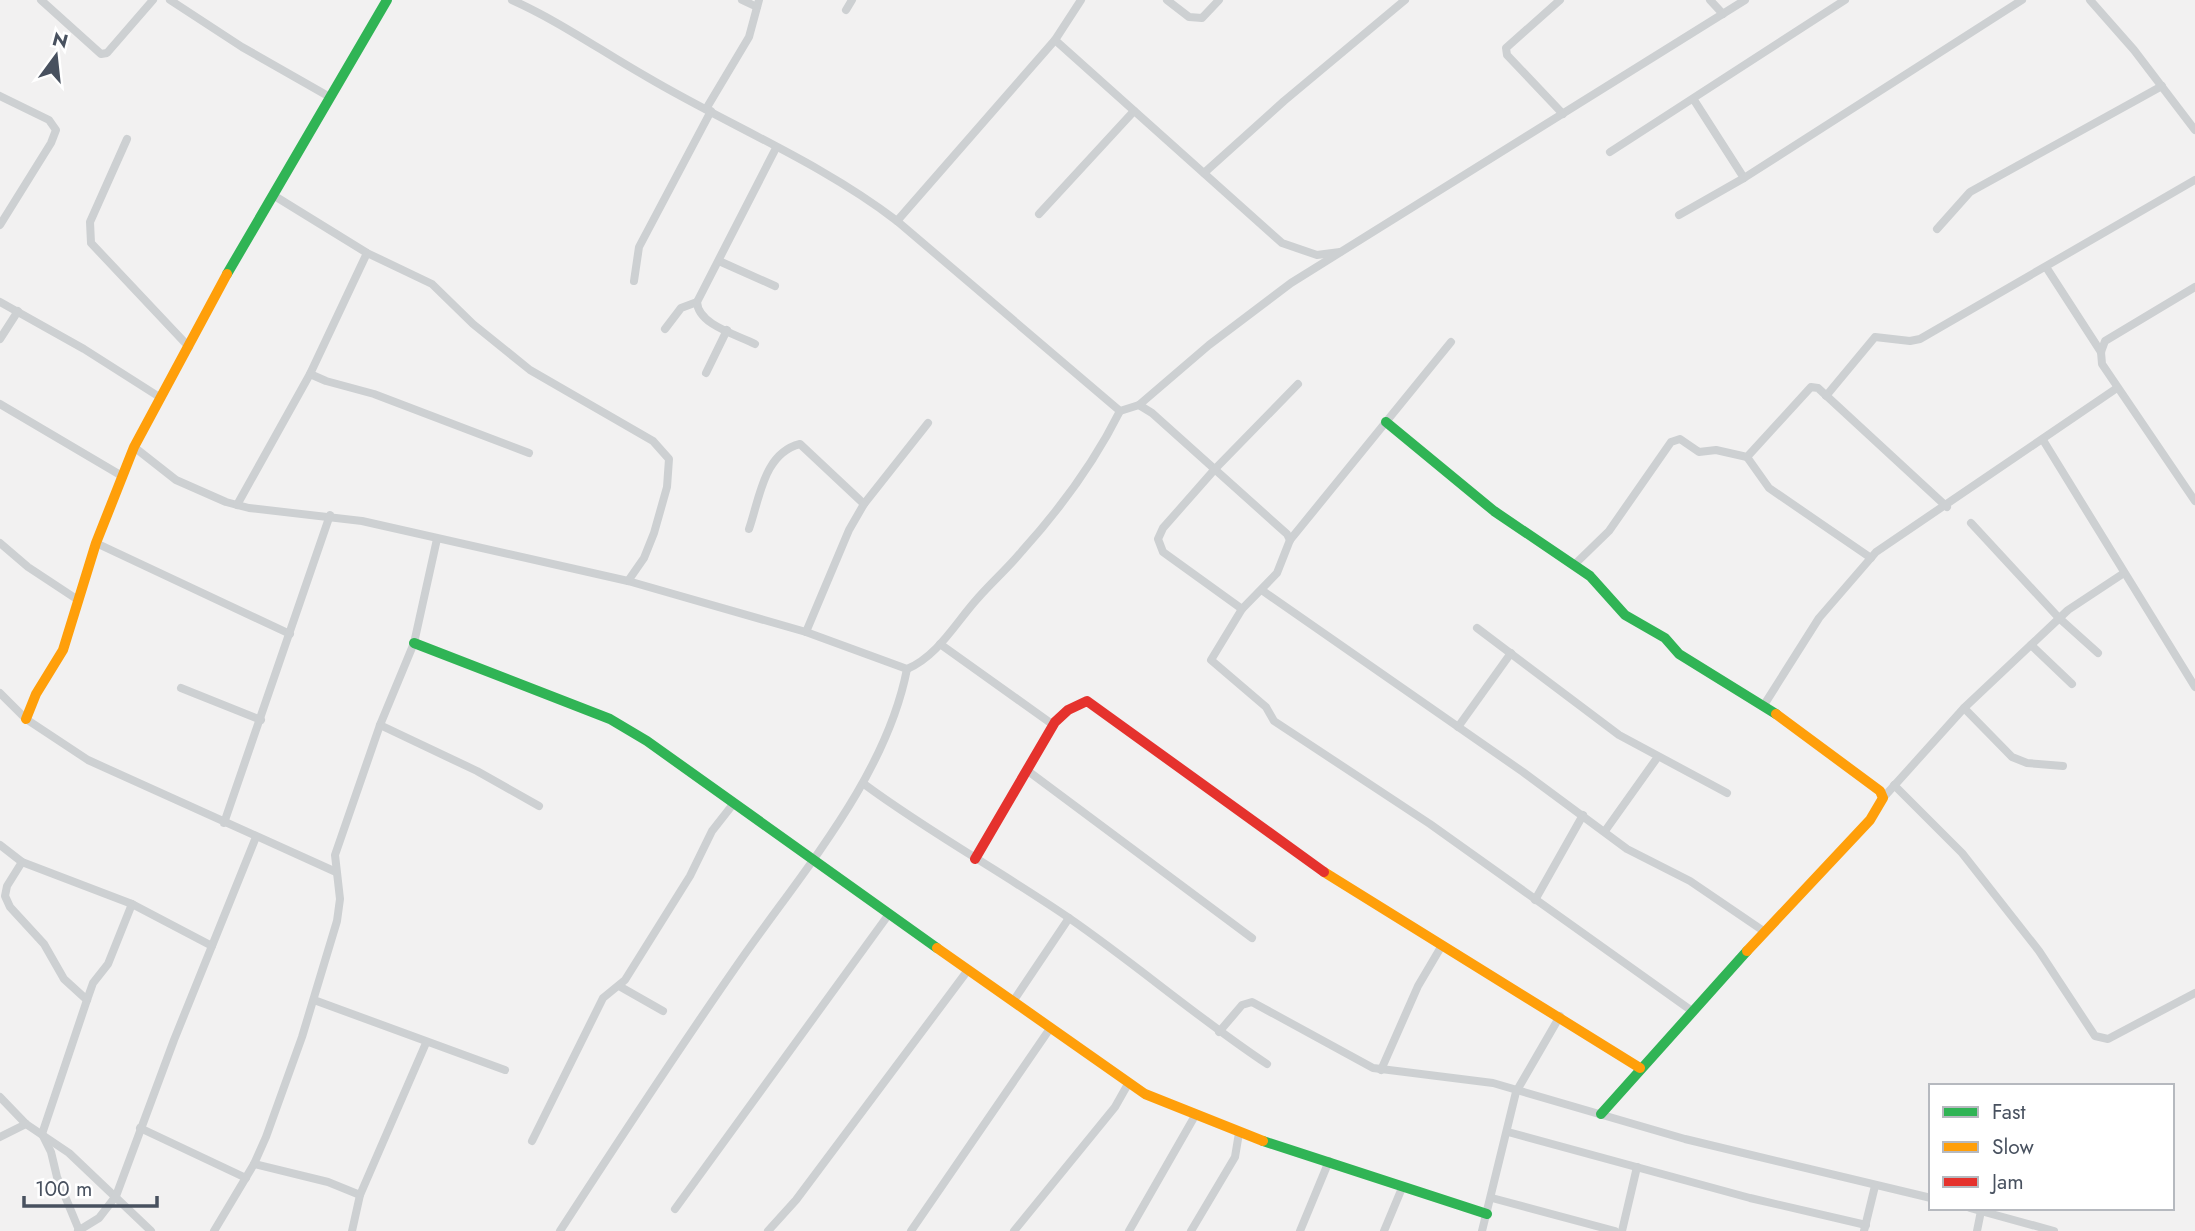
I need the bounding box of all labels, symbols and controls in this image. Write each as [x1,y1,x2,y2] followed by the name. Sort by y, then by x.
[21,21,91,91] north arrow
[49,25,71,55] text: N
[1929,1084,2174,1210] legend
[1992,1097,2025,1127] text: Fast
[1992,1132,2034,1162] text: Slow
[24,1164,158,1208] scale bar
[1989,1167,2024,1197] text: Jam
[35,1174,92,1204] text: 100 m

